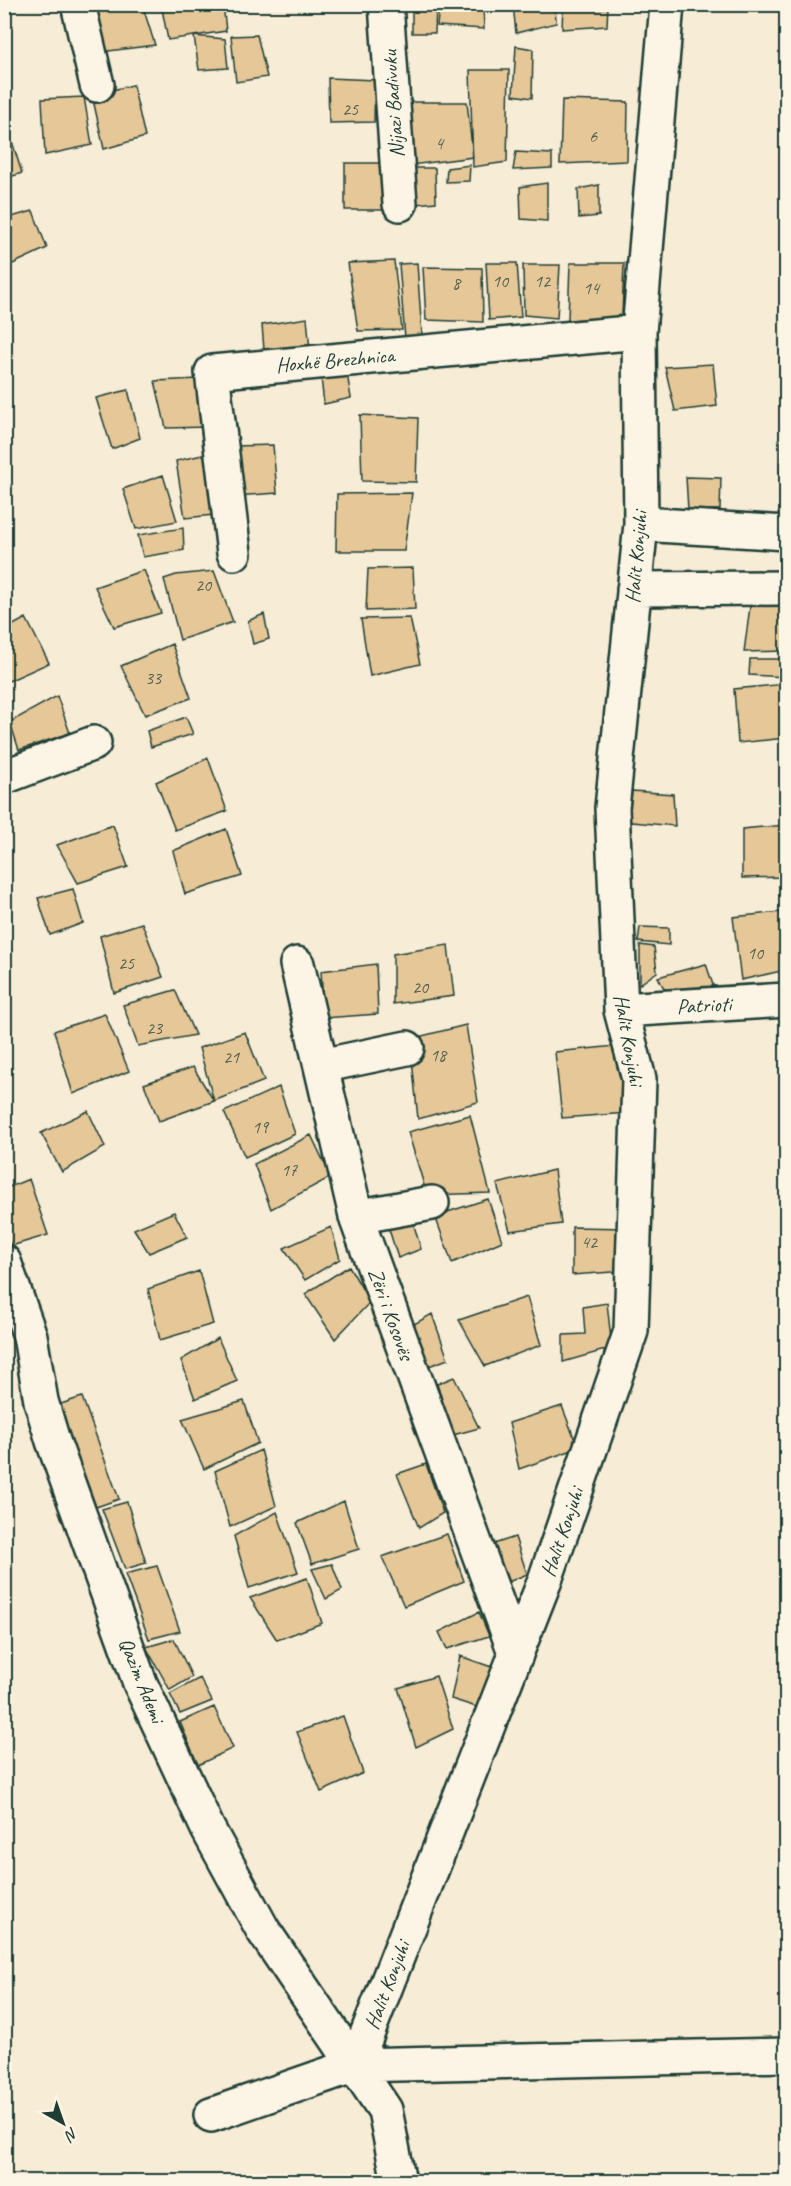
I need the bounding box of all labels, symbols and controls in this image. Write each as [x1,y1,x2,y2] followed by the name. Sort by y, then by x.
[376,48,410,159] street label: Nijazi Badivuku
[342,98,359,120] house number: 25
[589,125,598,147] house number: 6
[435,132,445,154] house number: 4
[492,270,510,292] house number: 10
[534,270,552,292] house number: 12
[452,272,462,294] house number: 8
[583,277,601,299] house number: 14
[275,342,398,378] street label: Hoxhë Brezhnica
[619,507,653,604] street label: Halit Konjuhi
[195,574,213,596] house number: 20
[145,667,163,689] house number: 33
[747,942,765,964] house number: 10
[118,952,135,974] house number: 25
[412,976,430,998] house number: 20
[676,990,735,1019] street label: Patrioti
[608,992,650,1091] street label: Halit Konjuhi
[146,1017,164,1039] house number: 23
[430,1044,448,1066] house number: 18
[223,1046,240,1068] house number: 21
[252,1116,270,1138] house number: 19
[281,1159,298,1181] house number: 17
[581,1231,599,1253] house number: 42
[362,1264,420,1365] street label: Zëri i Kosovës
[535,1481,590,1580] street label: Halit Konjuhi
[113,1634,172,1729] street label: Qazim Ademi
[358,1934,417,2033] street label: Halit Konjuhi
[33,2093,93,2153] north arrow
[59,2123,82,2147] text: N

